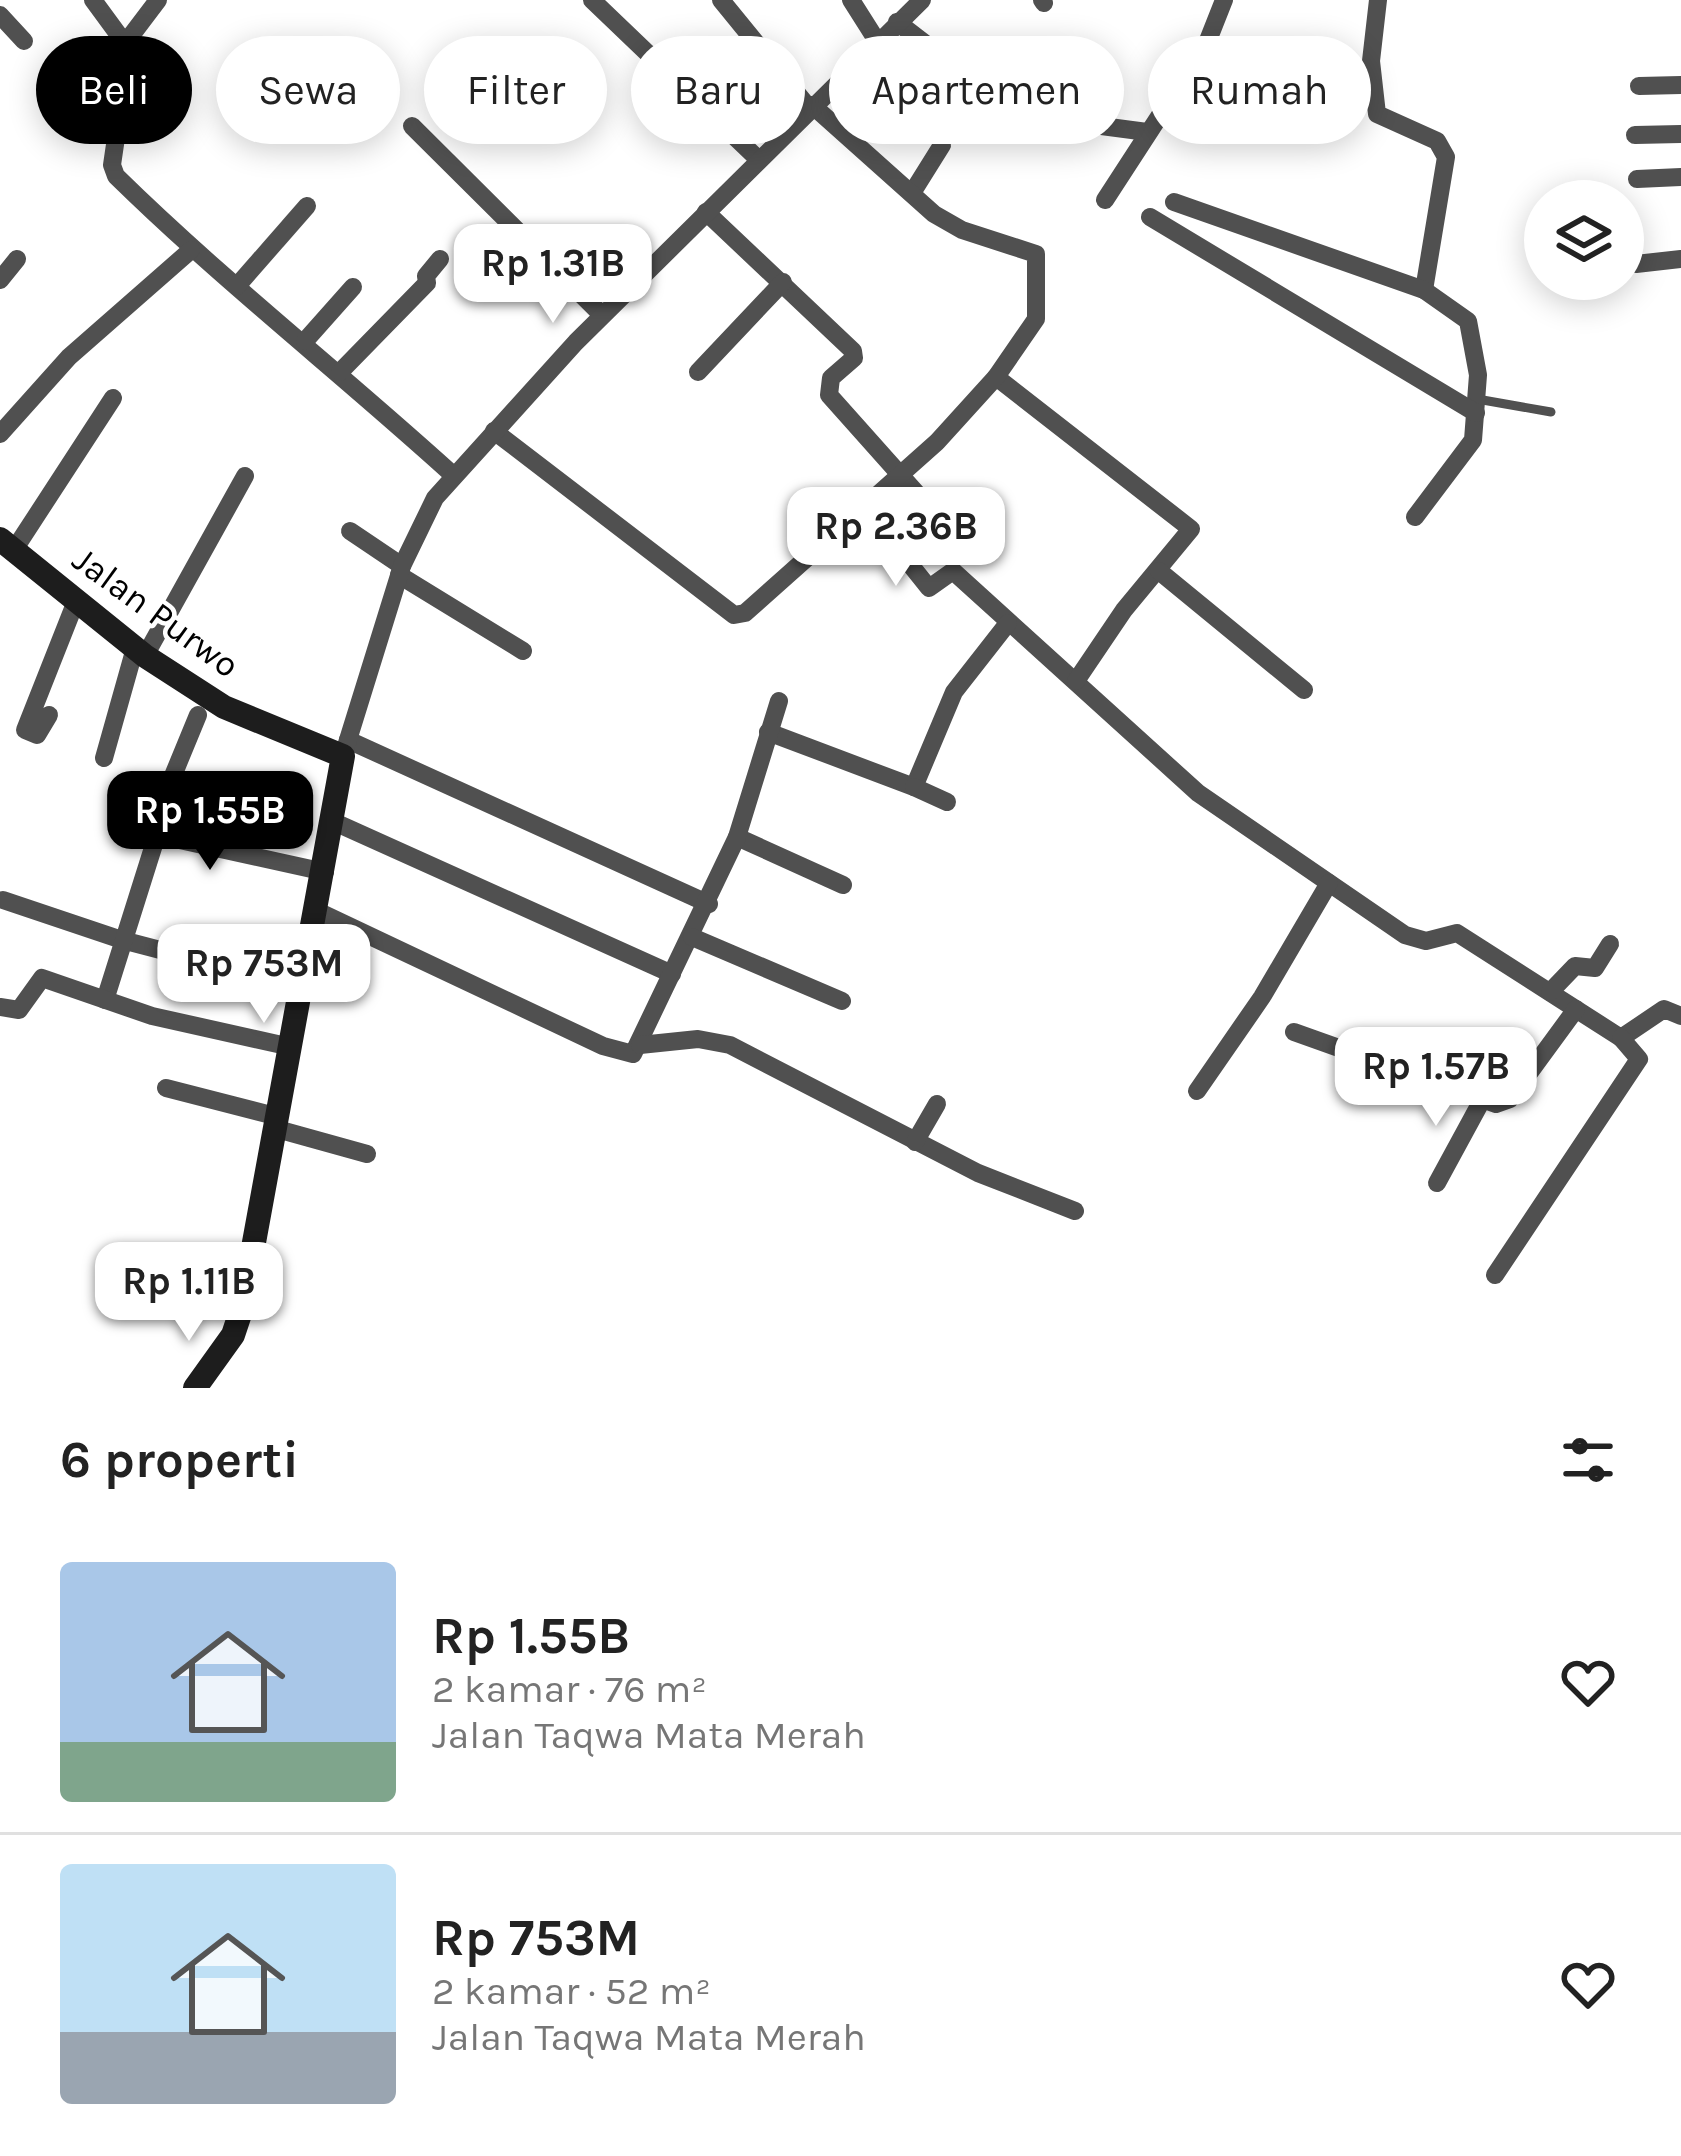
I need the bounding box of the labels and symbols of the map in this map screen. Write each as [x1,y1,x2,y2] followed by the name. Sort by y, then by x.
[429,224,677,326] pin: Rp 1.31B
[772,487,1020,589] pin: Rp 2.36B
[65,538,247,686] street label: Jalan Purwo
[86,771,334,873] pin: Rp 1.55B
[153,924,375,1026] pin: Rp 753M
[1312,1027,1560,1129] pin: Rp 1.57B
[65,1242,313,1344] pin: Rp 1.11B

